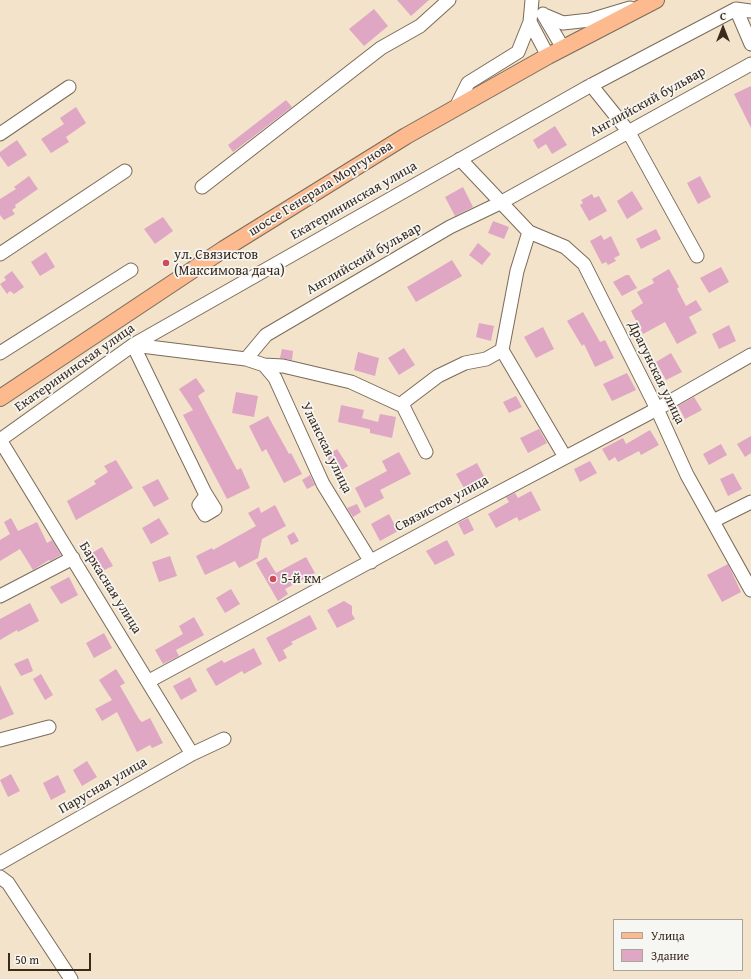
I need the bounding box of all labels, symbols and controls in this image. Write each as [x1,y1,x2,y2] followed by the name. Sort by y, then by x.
[703,8,743,48] north arrow
[720,8,726,24] text: С
[587,63,709,141] street label: Английский бульвар
[246,138,396,240] street label: шоссе Генерала Моргунова
[288,158,420,244] street label: Екатерининская улица
[304,219,424,299] street label: Английский бульвар
[174,247,285,280] place label: ул. Связистов (Максимова дача)
[161,258,171,268] marker: ул. Связистов (Максимова дача)
[624,319,688,427] street label: Драгунская улица
[12,320,138,416] street label: Екатерининская улица
[297,400,355,496] street label: Уланская улица
[392,472,492,536] street label: Связистов улица
[75,539,145,637] street label: Баркасная улица
[281,571,321,587] place label: 5-й км
[268,574,278,584] marker: 5-й км
[56,754,150,818] street label: Парусная улица
[613,919,743,971] legend
[651,927,685,944] text: Улица
[10,945,93,971] scale bar
[651,947,689,964] text: Здание
[15,951,39,968] text: 50 m

